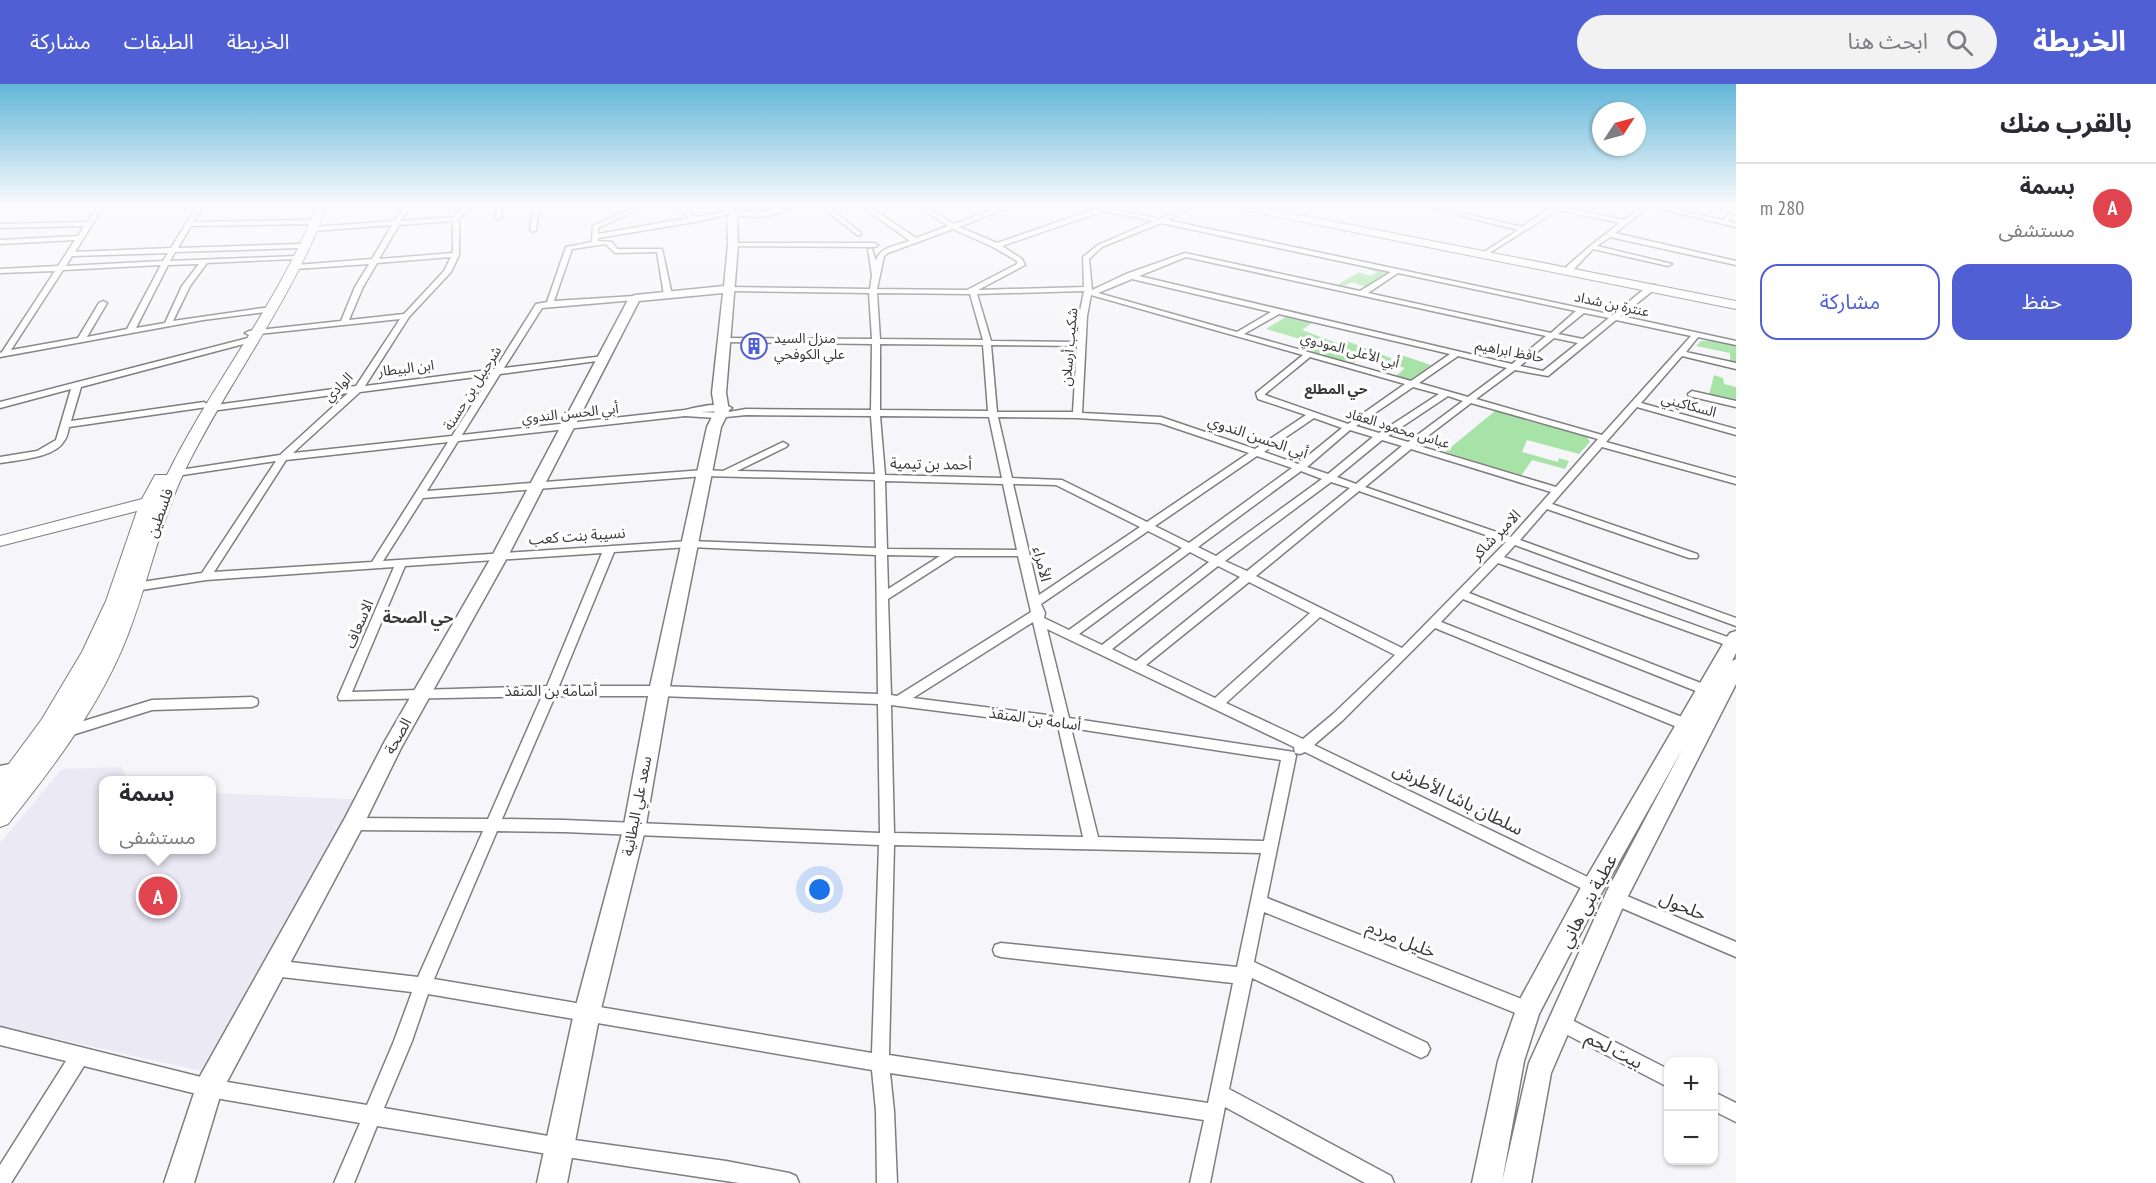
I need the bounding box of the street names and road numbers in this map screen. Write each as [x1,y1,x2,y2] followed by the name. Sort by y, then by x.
[1573,287,1651,321] street label: عنترة بن شداد
[1057,307,1081,387] street label: شكيب أرسلان
[1298,328,1402,374] street label: أبي الأعلى المودوي
[1474,335,1546,368] street label: حافظ ابراهيم
[439,342,505,434] street label: شرحبيل بن حسنة
[376,356,435,380] street label: ابن البيطار
[320,368,358,407] street label: الوادي
[1659,389,1718,423] street label: السكاكيني
[521,399,620,429] street label: أبي الحسن الندوي
[1344,404,1452,452] street label: عباس محمود العقاد
[1205,411,1311,465] street label: أبي الحسن الندوي
[890,453,972,474] street label: أحمد بن تيمية
[142,485,177,540] street label: فلسطين
[1466,505,1524,565] street label: الامير شاكر
[528,523,626,548] street label: نسيبة بنت كعب
[1029,544,1056,583] street label: الأمراء
[340,597,377,651] street label: الاسعاف
[505,681,598,700] street label: أسامة بن المنقذ
[988,703,1083,734] street label: أسامة بن المنقذ
[380,714,415,757] street label: الصحة
[617,754,658,858] street label: سعد علي البطانية
[1389,757,1527,840] street label: سلطان باشا الأطرش
[1553,850,1624,953] street label: عطية بني هاني
[1656,885,1710,926] street label: حلحول
[1362,914,1439,966] street label: خليل مردم
[1581,1025,1647,1076] street label: بيت لحم

